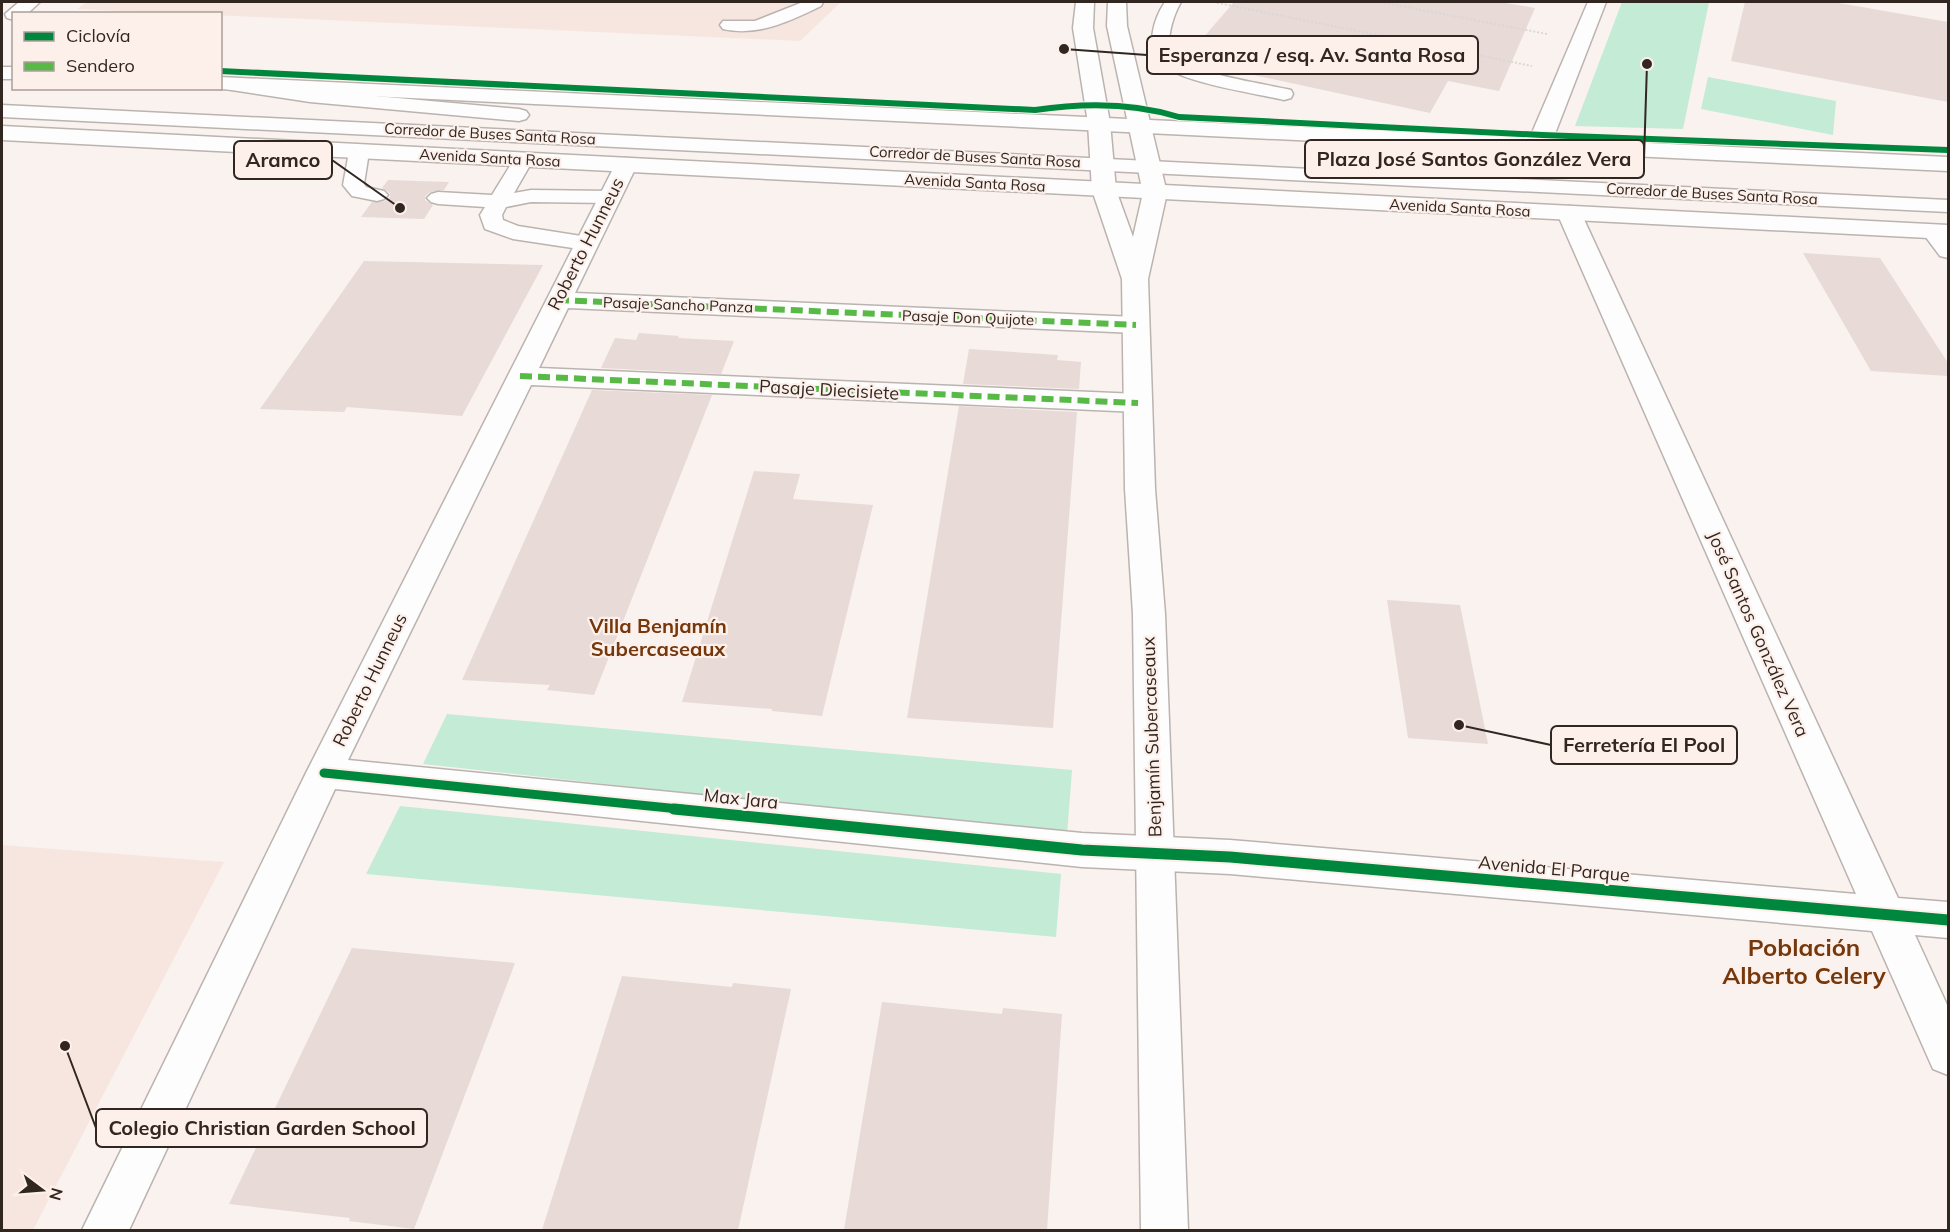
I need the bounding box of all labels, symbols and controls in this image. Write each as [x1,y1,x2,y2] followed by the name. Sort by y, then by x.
[12,12,222,90] legend
[66,24,131,47] text: Ciclovía
[1147,36,1478,74] callout: Esperanza / esq. Av. Santa Rosa
[1159,42,1465,67] text: Esperanza / esq. Av. Santa Rosa
[66,54,135,77] text: Sendero
[384,118,596,149] street label: Corredor de Buses Santa Rosa
[1305,140,1644,178] callout: Plaza José Santos González Vera
[234,141,332,179] callout: Aramco
[869,141,1081,172] street label: Corredor de Buses Santa Rosa
[419,144,561,171] street label: Avenida Santa Rosa
[1317,146,1631,171] text: Plaza José Santos González Vera
[246,147,321,172] text: Aramco
[904,169,1046,196] street label: Avenida Santa Rosa
[542,174,629,314] street label: Roberto Hunneus
[1606,178,1818,209] street label: Corredor de Buses Santa Rosa
[1389,194,1531,221] street label: Avenida Santa Rosa
[603,292,753,317] street label: Pasaje Sancho Panza
[902,306,1034,329] street label: Pasaje Don Quijote
[758,374,900,405] street label: Pasaje Diecisiete
[1703,527,1814,740] street label: José Santos González Vera
[327,609,412,750] street label: Roberto Hunneus
[588,613,727,661] district label: Villa Benjamín Subercaseaux
[1136,636,1166,838] street label: Benjamín Subercaseaux
[1551,726,1737,764] callout: Ferretería El Pool
[1563,732,1725,757] text: Ferretería El Pool
[703,783,779,814] street label: Max Jara
[1477,850,1631,887] street label: Avenida El Parque
[1722,932,1887,990] district label: Población Alberto Celery
[96,1109,427,1147] callout: Colegio Christian Garden School
[108,1115,416,1140] text: Colegio Christian Garden School
[12,1160,72,1220] north arrow
[45,1186,68,1203] text: N

